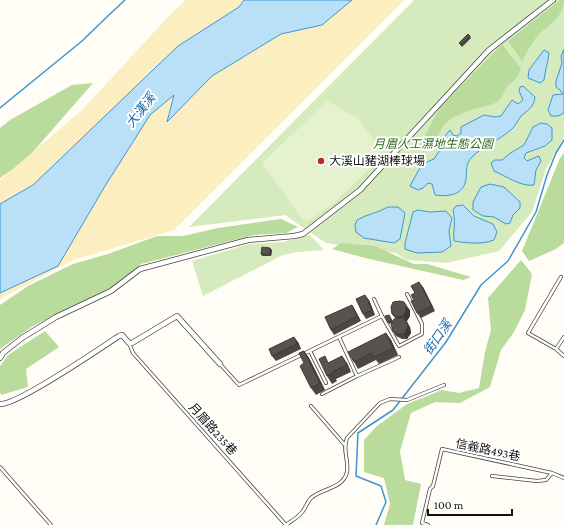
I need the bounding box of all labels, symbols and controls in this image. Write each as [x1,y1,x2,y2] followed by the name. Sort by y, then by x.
[122,89,160,130] water label: 大漢溪
[373,137,495,151] park label: 月眉人工濕地生態公園
[329,154,425,168] place label: 大溪山豬湖棒球場
[316,156,326,166] marker: 大溪山豬湖棒球場
[420,315,456,358] water label: 街口溪
[186,400,240,458] street label: 月眉路235巷
[454,436,522,464] street label: 信義路493巷
[428,491,512,517] scale bar
[434,498,464,512] text: 100 m

